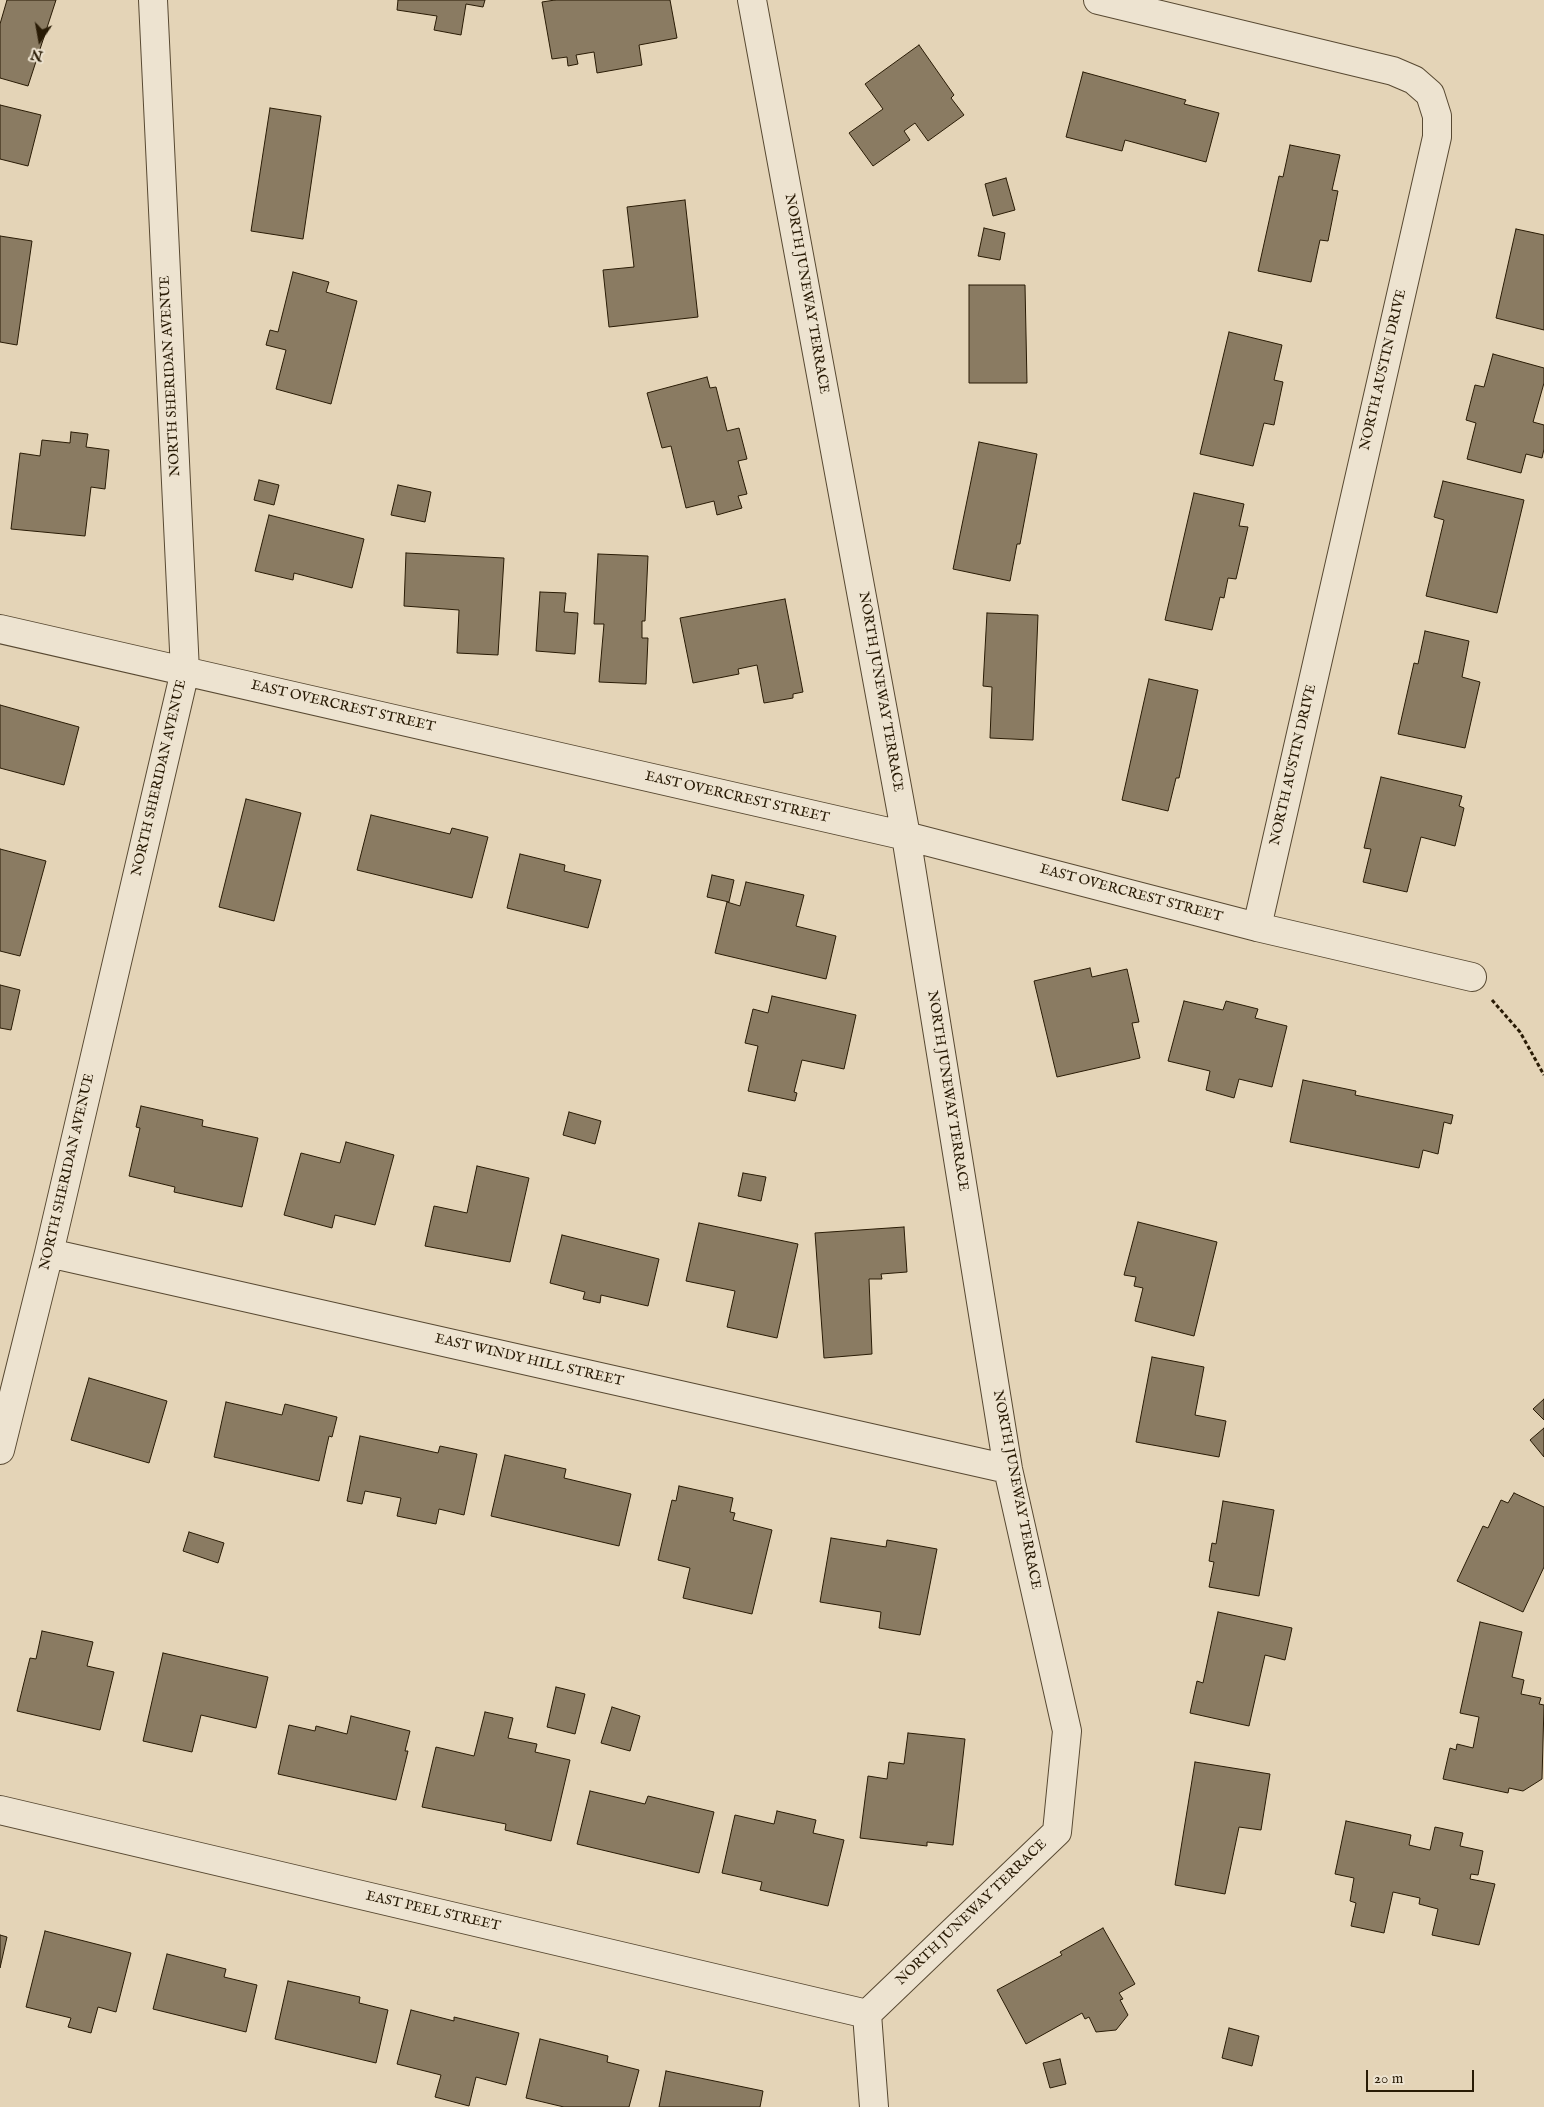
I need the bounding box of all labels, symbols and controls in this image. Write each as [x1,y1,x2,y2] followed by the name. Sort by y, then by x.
[15,15,65,65] north arrow
[29,45,45,65] text: N
[780,193,832,395] street label: NORTH JUNEWAY TERRACE
[157,275,185,477] street label: NORTH SHERIDAN AVENUE
[1357,288,1411,452] street label: NORTH AUSTIN DRIVE
[854,591,906,793] street label: NORTH JUNEWAY TERRACE
[129,678,191,878] street label: NORTH SHERIDAN AVENUE
[249,678,437,736] street label: EAST OVERCREST STREET
[1267,683,1321,847] street label: NORTH AUSTIN DRIVE
[643,769,831,827] street label: EAST OVERCREST STREET
[1038,861,1224,927] street label: EAST OVERCREST STREET
[923,989,971,1193] street label: NORTH JUNEWAY TERRACE
[37,1072,99,1272] street label: NORTH SHERIDAN AVENUE
[433,1331,625,1391] street label: EAST WINDY HILL STREET
[988,1389,1044,1591] street label: NORTH JUNEWAY TERRACE
[893,1836,1051,1990] street label: NORTH JUNEWAY TERRACE
[364,1888,502,1936] street label: EAST PEEL STREET
[1369,2060,1476,2092] scale bar
[1374,2069,1403,2088] text: 20 m

